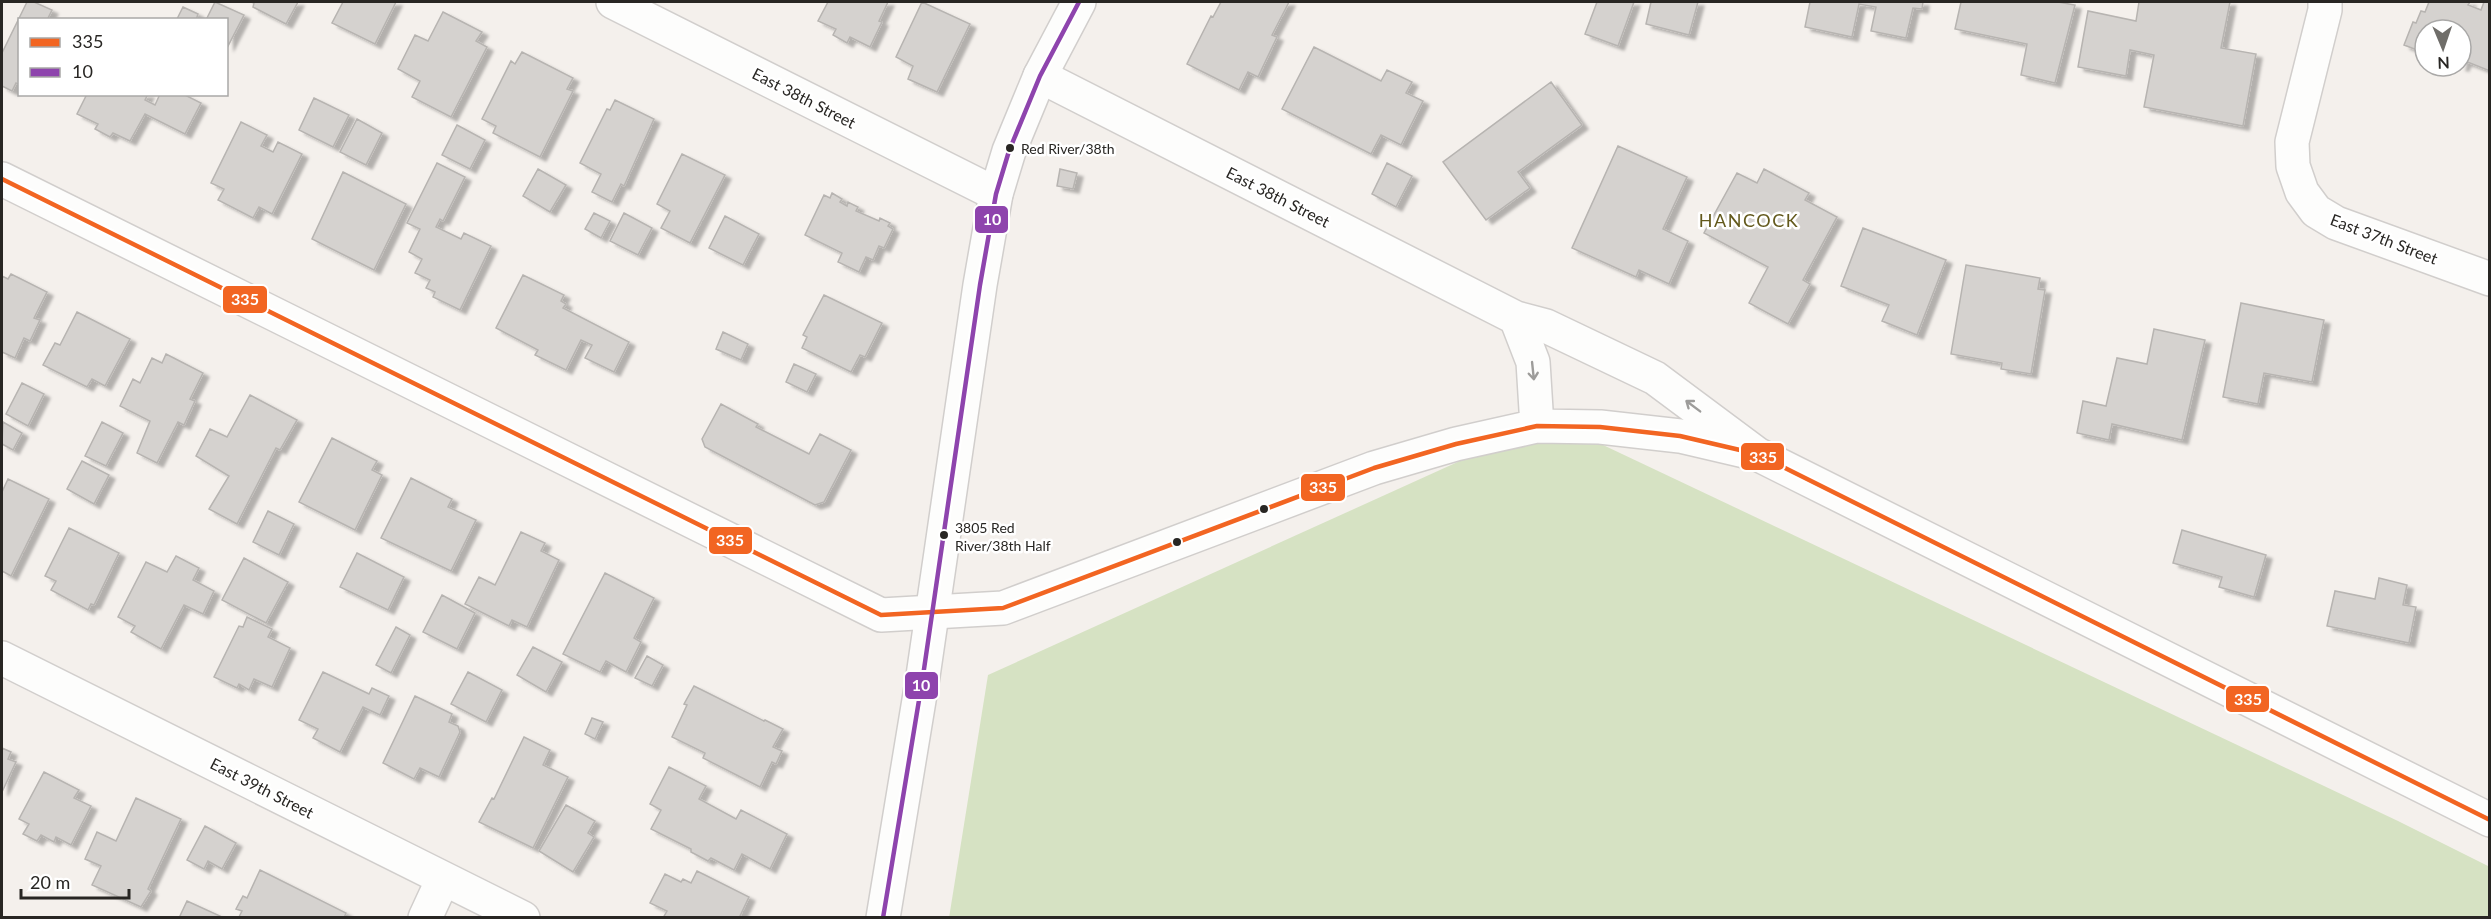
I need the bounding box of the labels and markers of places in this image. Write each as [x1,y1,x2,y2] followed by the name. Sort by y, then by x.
[1021,140,1115,157] place label: Red River/38th
[1004,142,1016,154] marker: Red River/38th
[1258,503,1270,515] unlabelled marker
[955,519,1051,554] place label: 3805 Red River/38th Half
[938,529,950,541] marker: 3805 Red River/38th Half
[1171,536,1183,548] unlabelled marker

